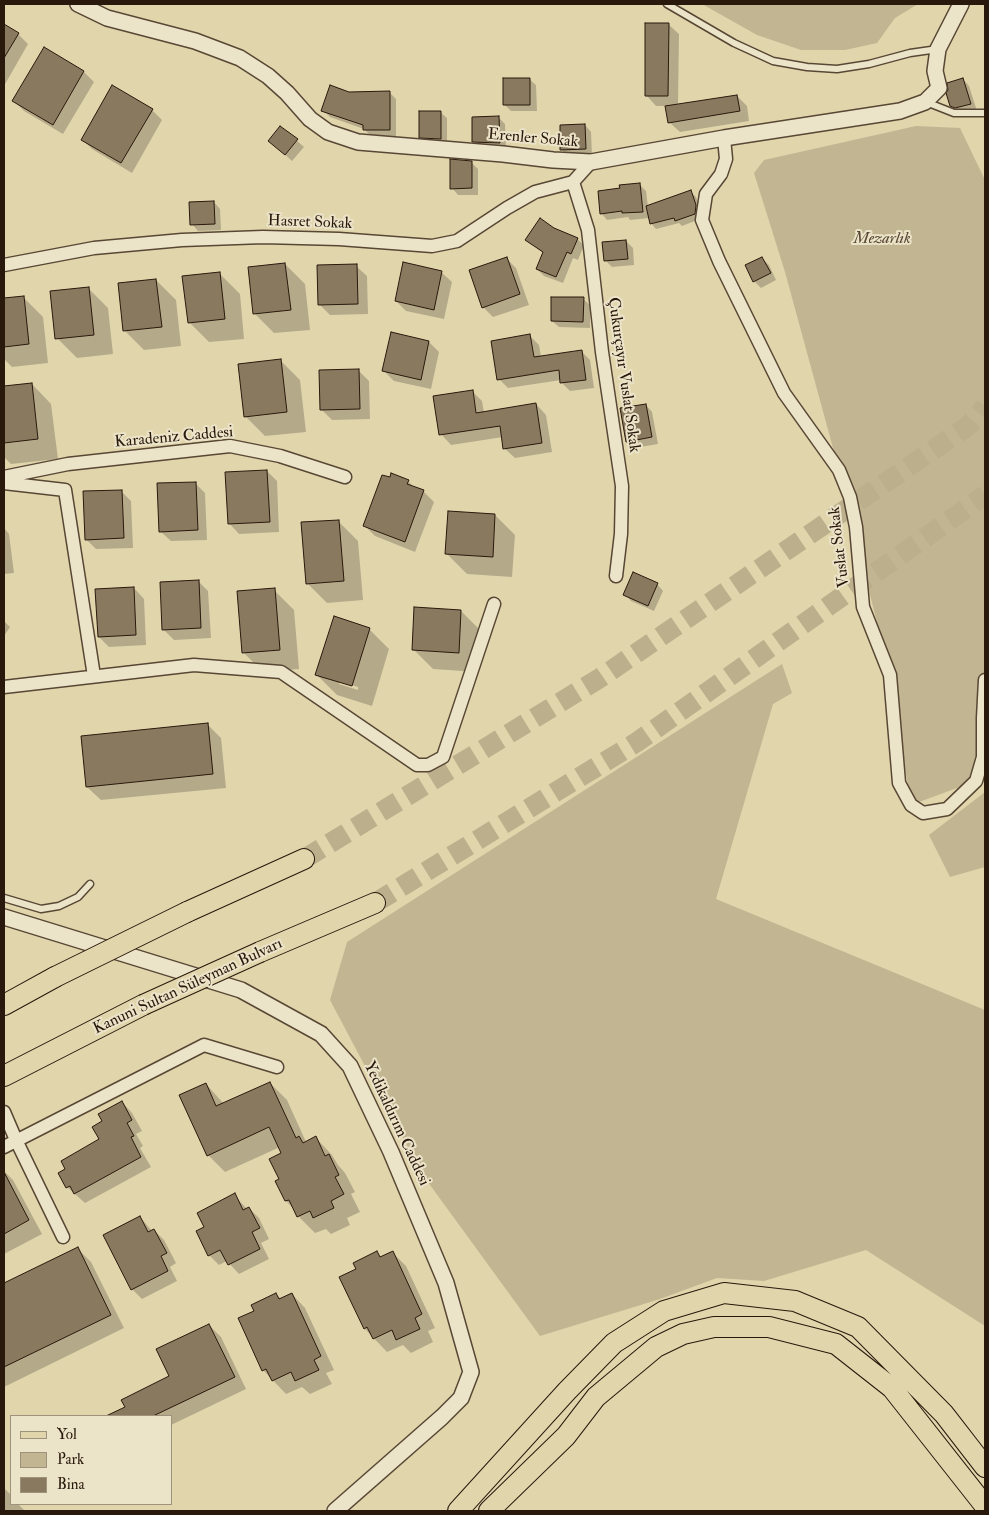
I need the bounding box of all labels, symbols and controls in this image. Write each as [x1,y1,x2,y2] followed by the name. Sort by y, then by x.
[487,125,579,153] street label: Erenler Sokak
[267,212,353,234] street label: Hasret Sokak
[854,230,910,250] park label: Mezarlık
[603,296,643,454] street label: Çukurçayır Vuslat Sokak
[114,423,234,453] street label: Karadeniz Caddesi
[826,505,854,589] street label: Vuslat Sokak
[90,935,286,1039] street label: Kanuni Sultan Süleyman Bulvarı
[359,1059,433,1189] street label: Yedikaldırım Caddesi
[10,1415,172,1505] legend
[57,1425,77,1444] text: Yol
[57,1450,84,1469] text: Park
[57,1475,85,1494] text: Bina

